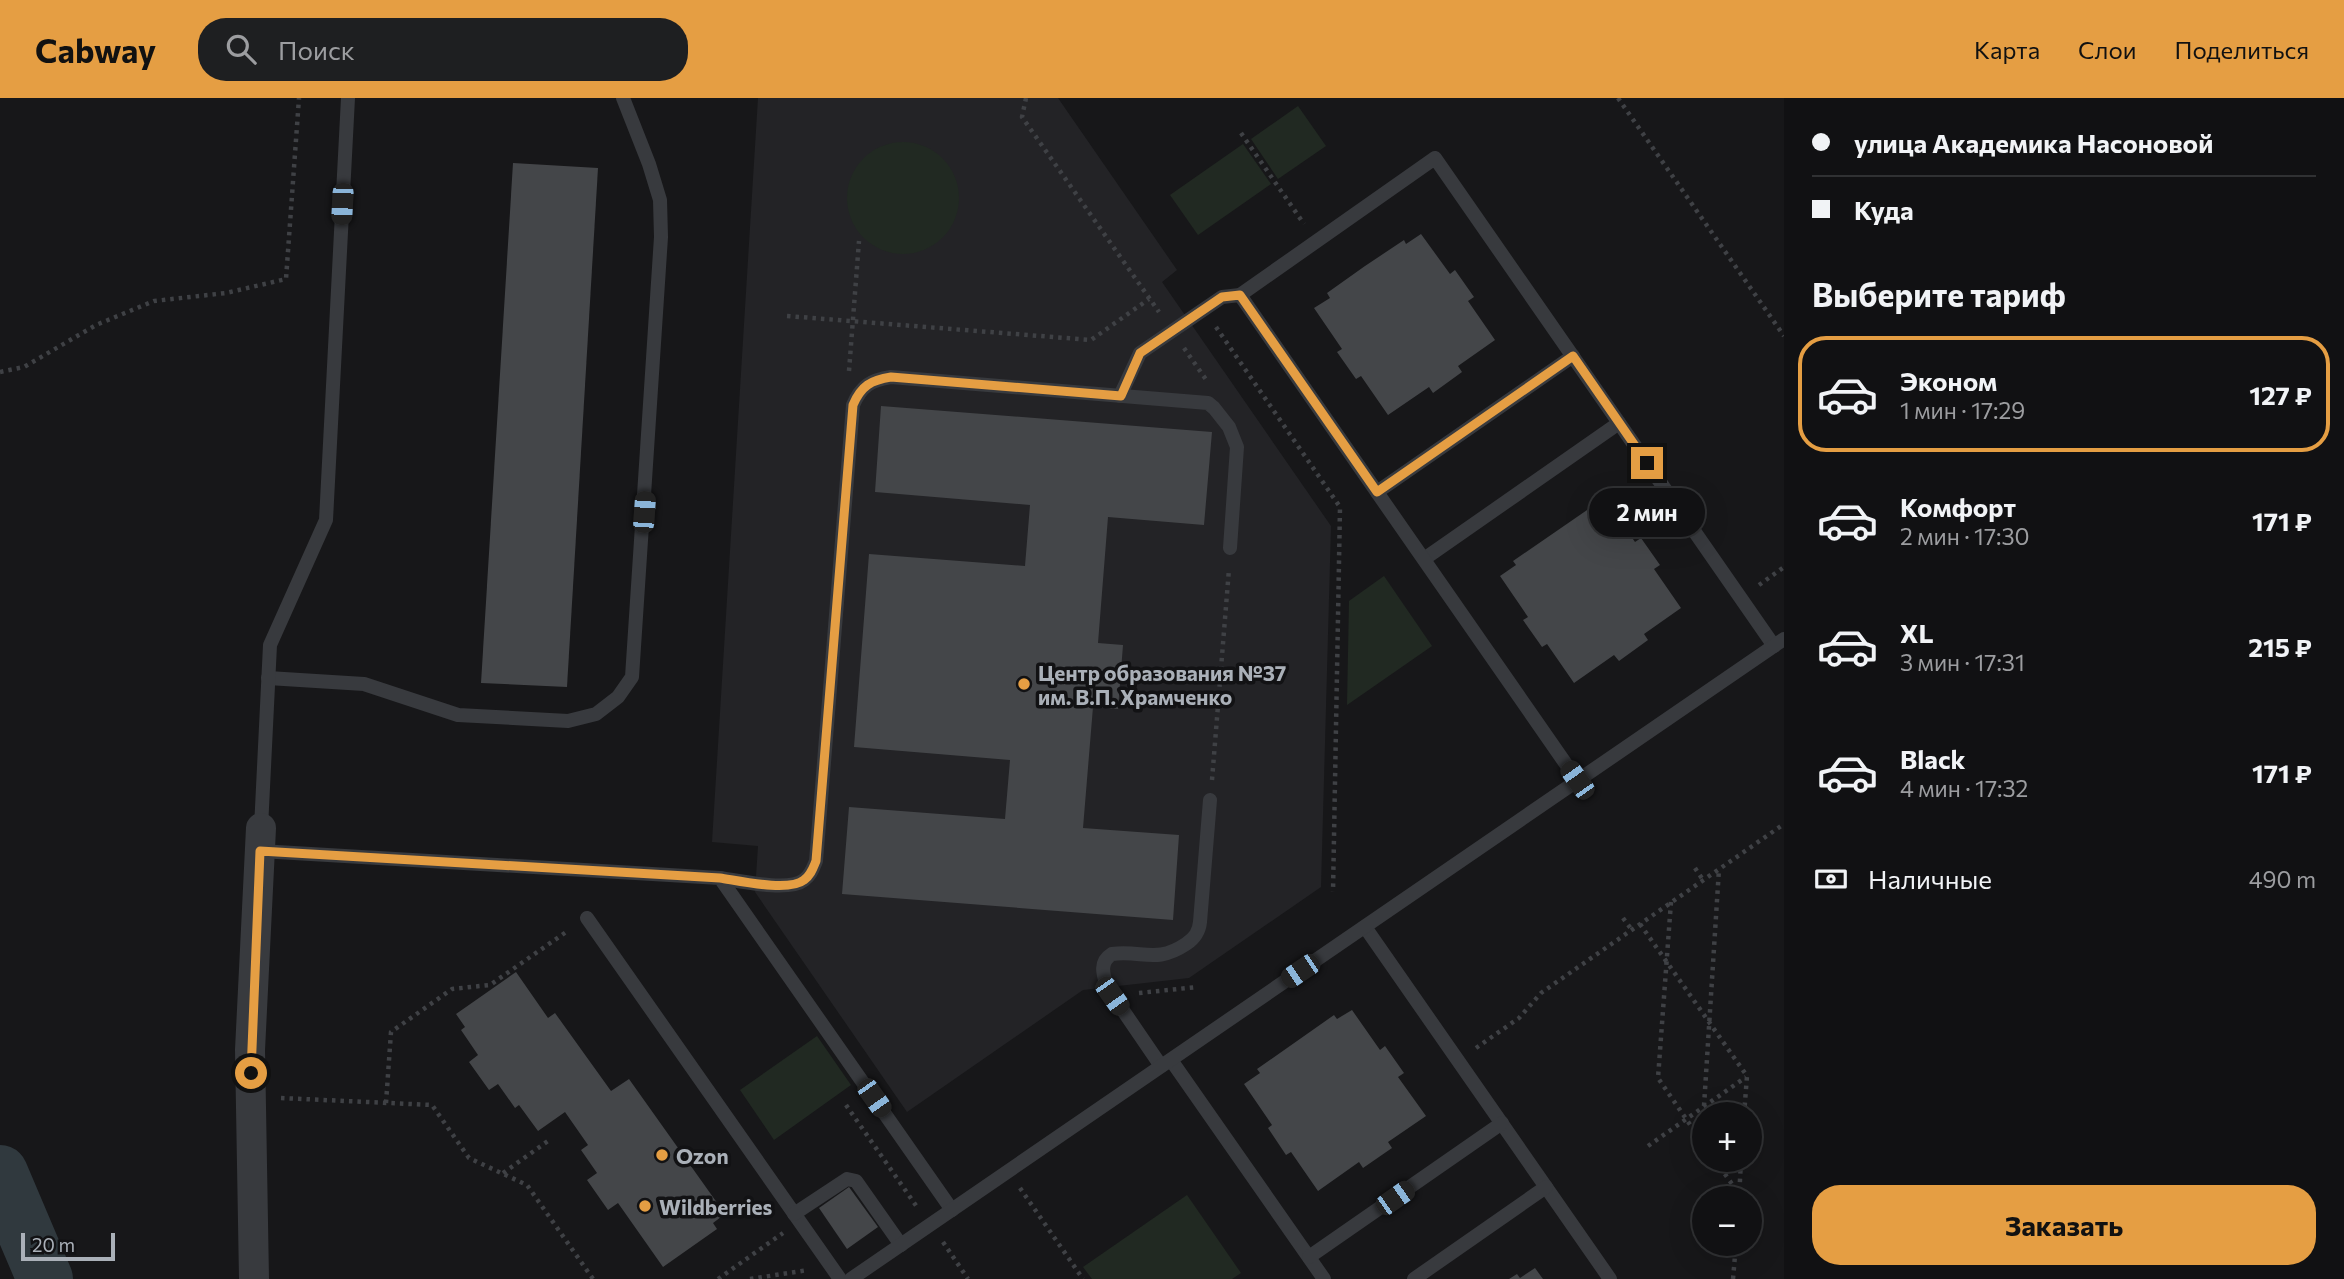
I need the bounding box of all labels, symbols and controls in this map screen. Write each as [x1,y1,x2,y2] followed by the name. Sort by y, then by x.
[198,18,688,81] search box
[35,29,156,70] text: Cabway
[222,30,260,68] icon: search
[278,34,355,65] text: Поиск
[1974,35,2040,64] text: Карта
[2078,35,2136,64] text: Слои
[2174,35,2309,64] text: Поделиться
[1854,127,2213,158] text: улица Академика Насоновой
[331,182,354,226] car
[1854,194,1914,225] text: Куда
[1812,274,2066,314] text: Выберите тариф
[1816,363,1879,426] icon: car
[1900,365,1997,396] text: Эконом
[2249,379,2312,410] text: 127 ₽
[1900,396,2025,424] text: 1 мин · 17:29
[1631,447,1663,479] route end
[1589,488,1705,536] callout: 2 мин
[1816,489,1879,552] icon: car
[633,490,656,534] car
[1900,491,2016,522] text: Комфорт
[1616,498,1678,526] text: 2 мин
[2252,505,2312,536] text: 171 ₽
[1900,522,2030,550] text: 2 мин · 17:30
[1816,615,1879,678] icon: car
[1900,617,1934,648] text: XL
[2248,631,2312,662] text: 215 ₽
[1900,648,2025,676] text: 3 мин · 17:31
[1038,660,1286,709] place label: Центр образования №37 им. В.П. Храмченко
[1016,676,1032,692] marker: Центр образования №37 им. В.П. Храмченко
[1816,741,1879,804] icon: car
[1900,743,1966,774] text: Black
[1557,757,1598,803] car
[2252,757,2312,788] text: 171 ₽
[1900,774,2028,802] text: 4 мин · 17:32
[1812,860,1850,898] icon: cash
[1868,863,1992,894] text: Наличные
[2249,865,2316,893] text: 490 m
[1277,951,1324,991] car
[1092,973,1133,1019] car
[235,1057,267,1089] route start
[854,1075,895,1121] car
[1692,1102,1762,1256] map controls
[1692,1102,1762,1172] button: +
[676,1143,729,1168] place label: Ozon
[654,1147,670,1163] marker: Ozon
[1372,1177,1419,1219] car
[1812,1185,2316,1265] button: Заказать
[1692,1186,1762,1256] button: −
[659,1194,773,1219] place label: Wildberries
[637,1198,653,1214] marker: Wildberries
[21,1230,116,1262] scale bar
[32,1233,75,1256] text: 20 m

